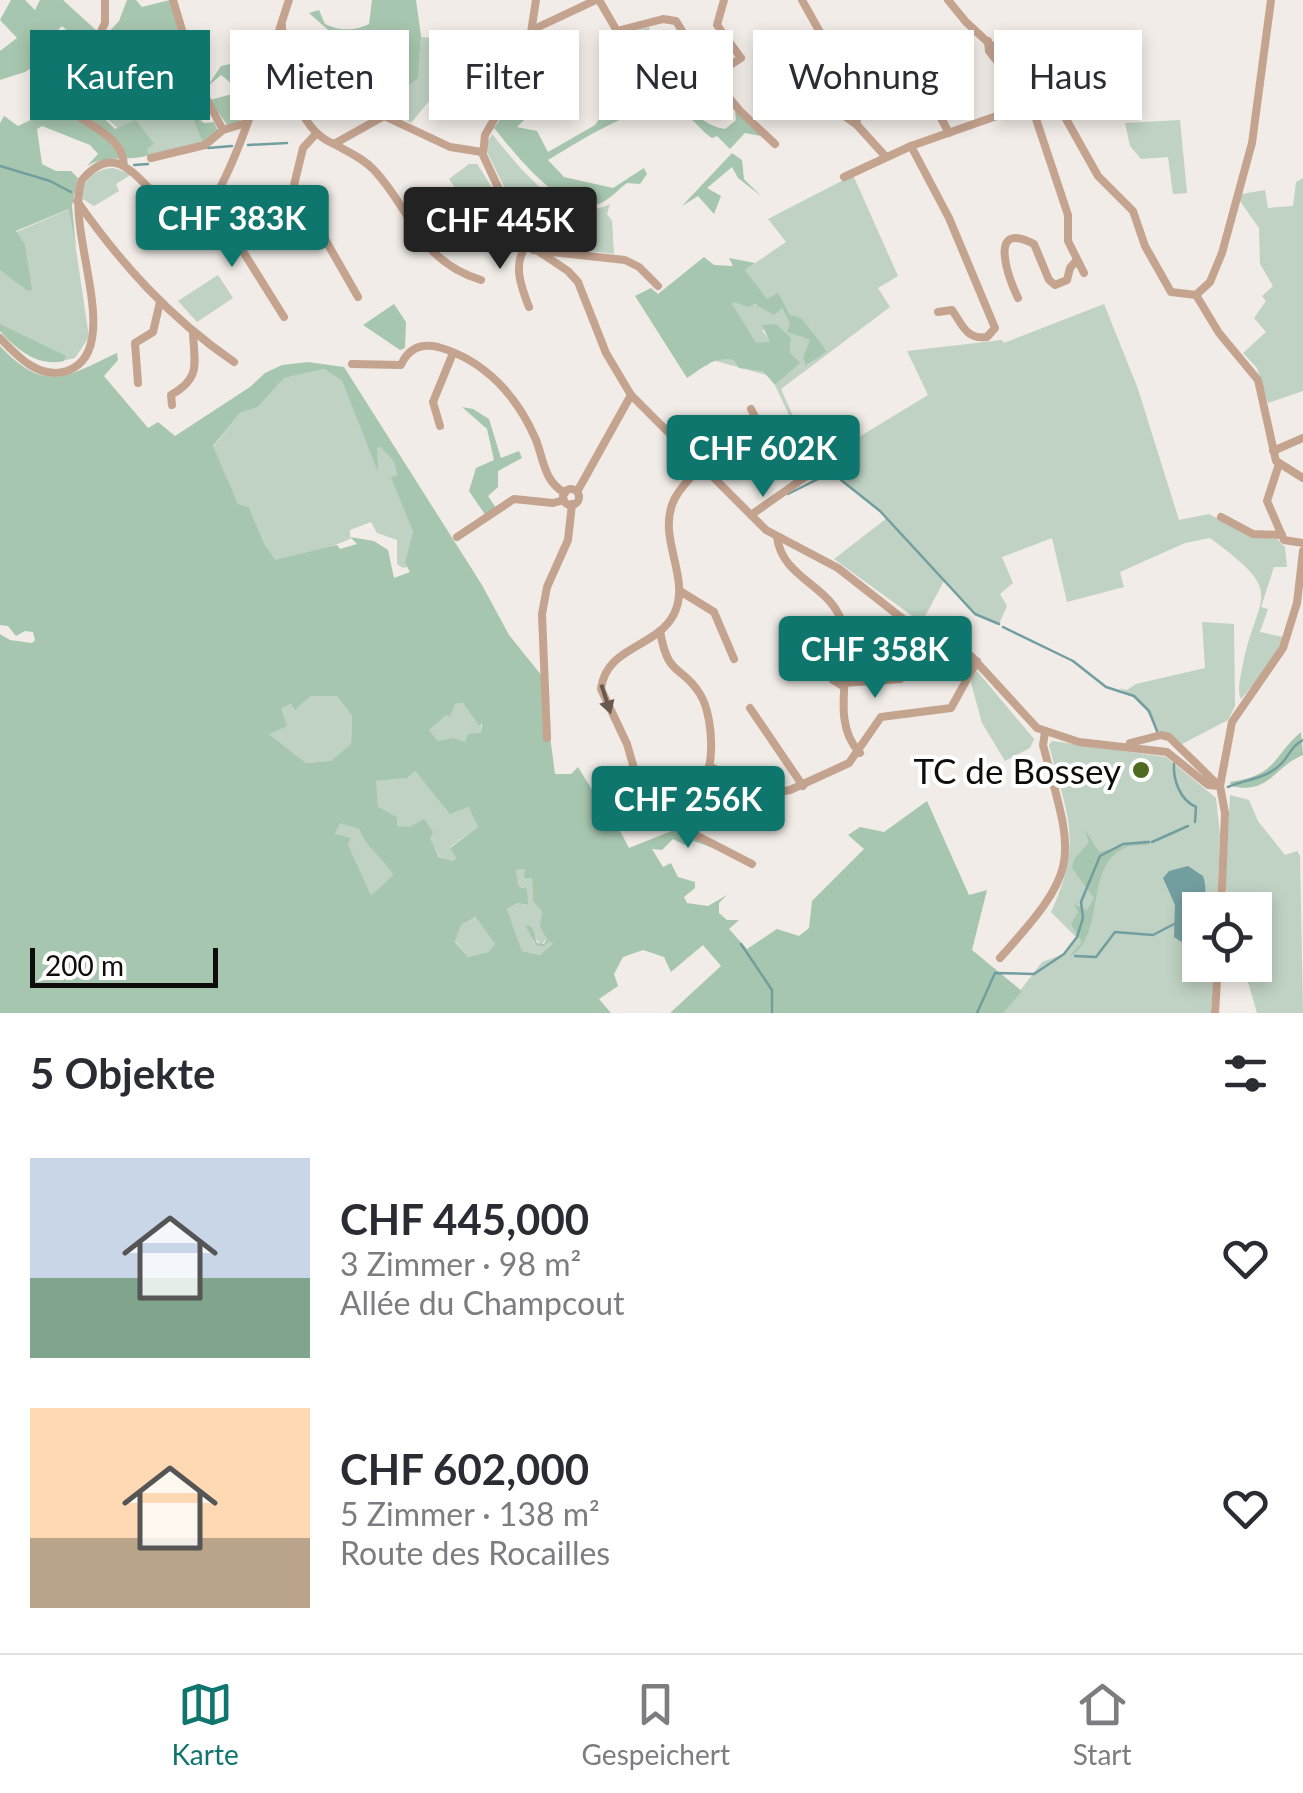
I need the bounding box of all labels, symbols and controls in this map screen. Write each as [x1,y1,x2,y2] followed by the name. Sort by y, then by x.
[30,30,210,120] chip: Kaufen
[230,30,409,120] chip: Mieten
[429,30,579,120] chip: Filter
[599,30,733,120] chip: Neu
[753,30,974,120] chip: Wohnung
[994,30,1142,120] chip: Haus
[129,185,335,270] pin: CHF 383K
[397,187,603,272] pin: CHF 445K
[158,198,306,237] text: CHF 383K
[426,200,574,239] text: CHF 445K
[660,415,866,500] pin: CHF 602K
[689,428,837,467] text: CHF 602K
[772,616,978,701] pin: CHF 358K
[801,629,949,668] text: CHF 358K
[600,684,615,714] one-way arrow
[913,749,1121,791] place label: TC de Bossey
[1130,759,1152,781] marker: TC de Bossey
[585,766,791,851] pin: CHF 256K
[614,779,762,818] text: CHF 256K
[1182,892,1272,982] map controls
[1182,892,1272,982] button: locate
[30,943,218,988] scale bar
[45,948,124,982] text: 200 m
[1218,1046,1273,1101] icon: filters
[30,1048,215,1098] text: 5 Objekte
[340,1194,589,1244] text: CHF 445,000
[110,1198,230,1318] icon: home
[1218,1231,1273,1286] icon: heart
[340,1244,581,1283] text: 3 Zimmer · 98 m²
[340,1283,624,1322] text: Allée du Champcout
[340,1444,589,1494] text: CHF 602,000
[110,1448,230,1568] icon: home
[1218,1481,1273,1536] icon: heart
[340,1494,600,1533] text: 5 Zimmer · 138 m²
[340,1533,610,1572] text: Route des Rocailles
[171,1677,239,1771] tab: Karte
[582,1677,730,1771] tab: Gespeichert
[1073,1677,1132,1771] tab: Start

